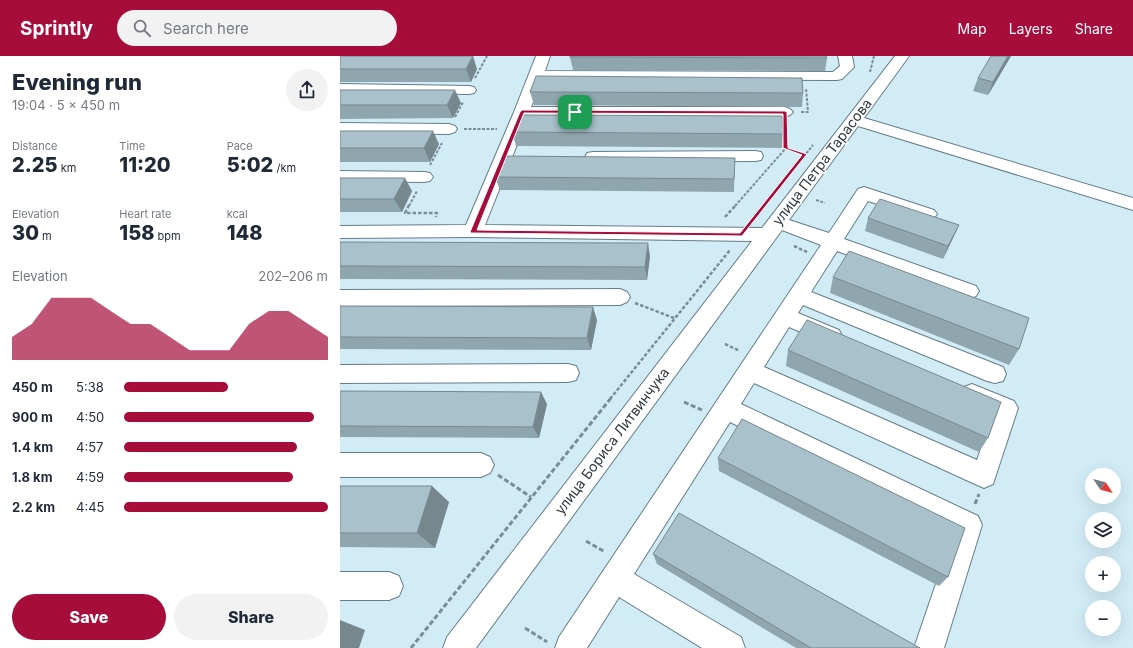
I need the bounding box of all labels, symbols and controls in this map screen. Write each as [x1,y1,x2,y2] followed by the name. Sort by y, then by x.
[117,10,397,46] search box
[20,17,93,40] text: Sprintly
[131,17,153,39] icon: search
[163,19,249,38] text: Search here
[958,20,987,37] text: Map
[1009,20,1053,37] text: Layers
[1075,20,1113,37] text: Share
[12,69,142,95] text: Evening run
[286,69,328,111] button: share
[558,95,592,129] pin
[768,95,875,228] street label: улица Петра Тарасова
[12,97,120,113] text: 19:04 · 5 × 450 m
[564,101,586,123] icon: arrive
[12,139,57,153] text: Distance
[119,139,145,153] text: Time
[227,139,253,153] text: Pace
[12,153,58,177] text: 2.25
[119,153,171,177] text: 11:20
[227,153,273,177] text: 5:02
[58,161,76,175] text: km
[273,161,296,175] text: /km
[12,207,59,221] text: Elevation
[119,207,171,221] text: Heart rate
[227,207,248,221] text: kcal
[12,221,39,245] text: 30
[119,221,154,245] text: 158
[227,221,263,245] text: 148
[39,229,52,243] text: m
[154,229,181,243] text: bpm
[12,268,68,284] text: Elevation
[258,268,328,284] text: 202–206 m
[551,364,672,517] street label: улица Бориса Литвинчука
[12,379,53,395] text: 450 m
[76,379,104,395] text: 5:38
[12,409,53,425] text: 900 m
[76,409,104,425] text: 4:50
[12,439,53,455] text: 1.4 km
[76,439,103,455] text: 4:57
[1085,468,1121,504] north arrow
[1085,468,1121,636] map controls
[12,469,53,485] text: 1.8 km
[76,469,104,485] text: 4:59
[12,499,55,515] text: 2.2 km
[76,499,104,515] text: 4:45
[1085,512,1121,548] button: layers
[1085,556,1121,592] button: +
[12,594,166,640] button: Save
[174,594,328,640] button: Share
[1085,600,1121,636] button: −

